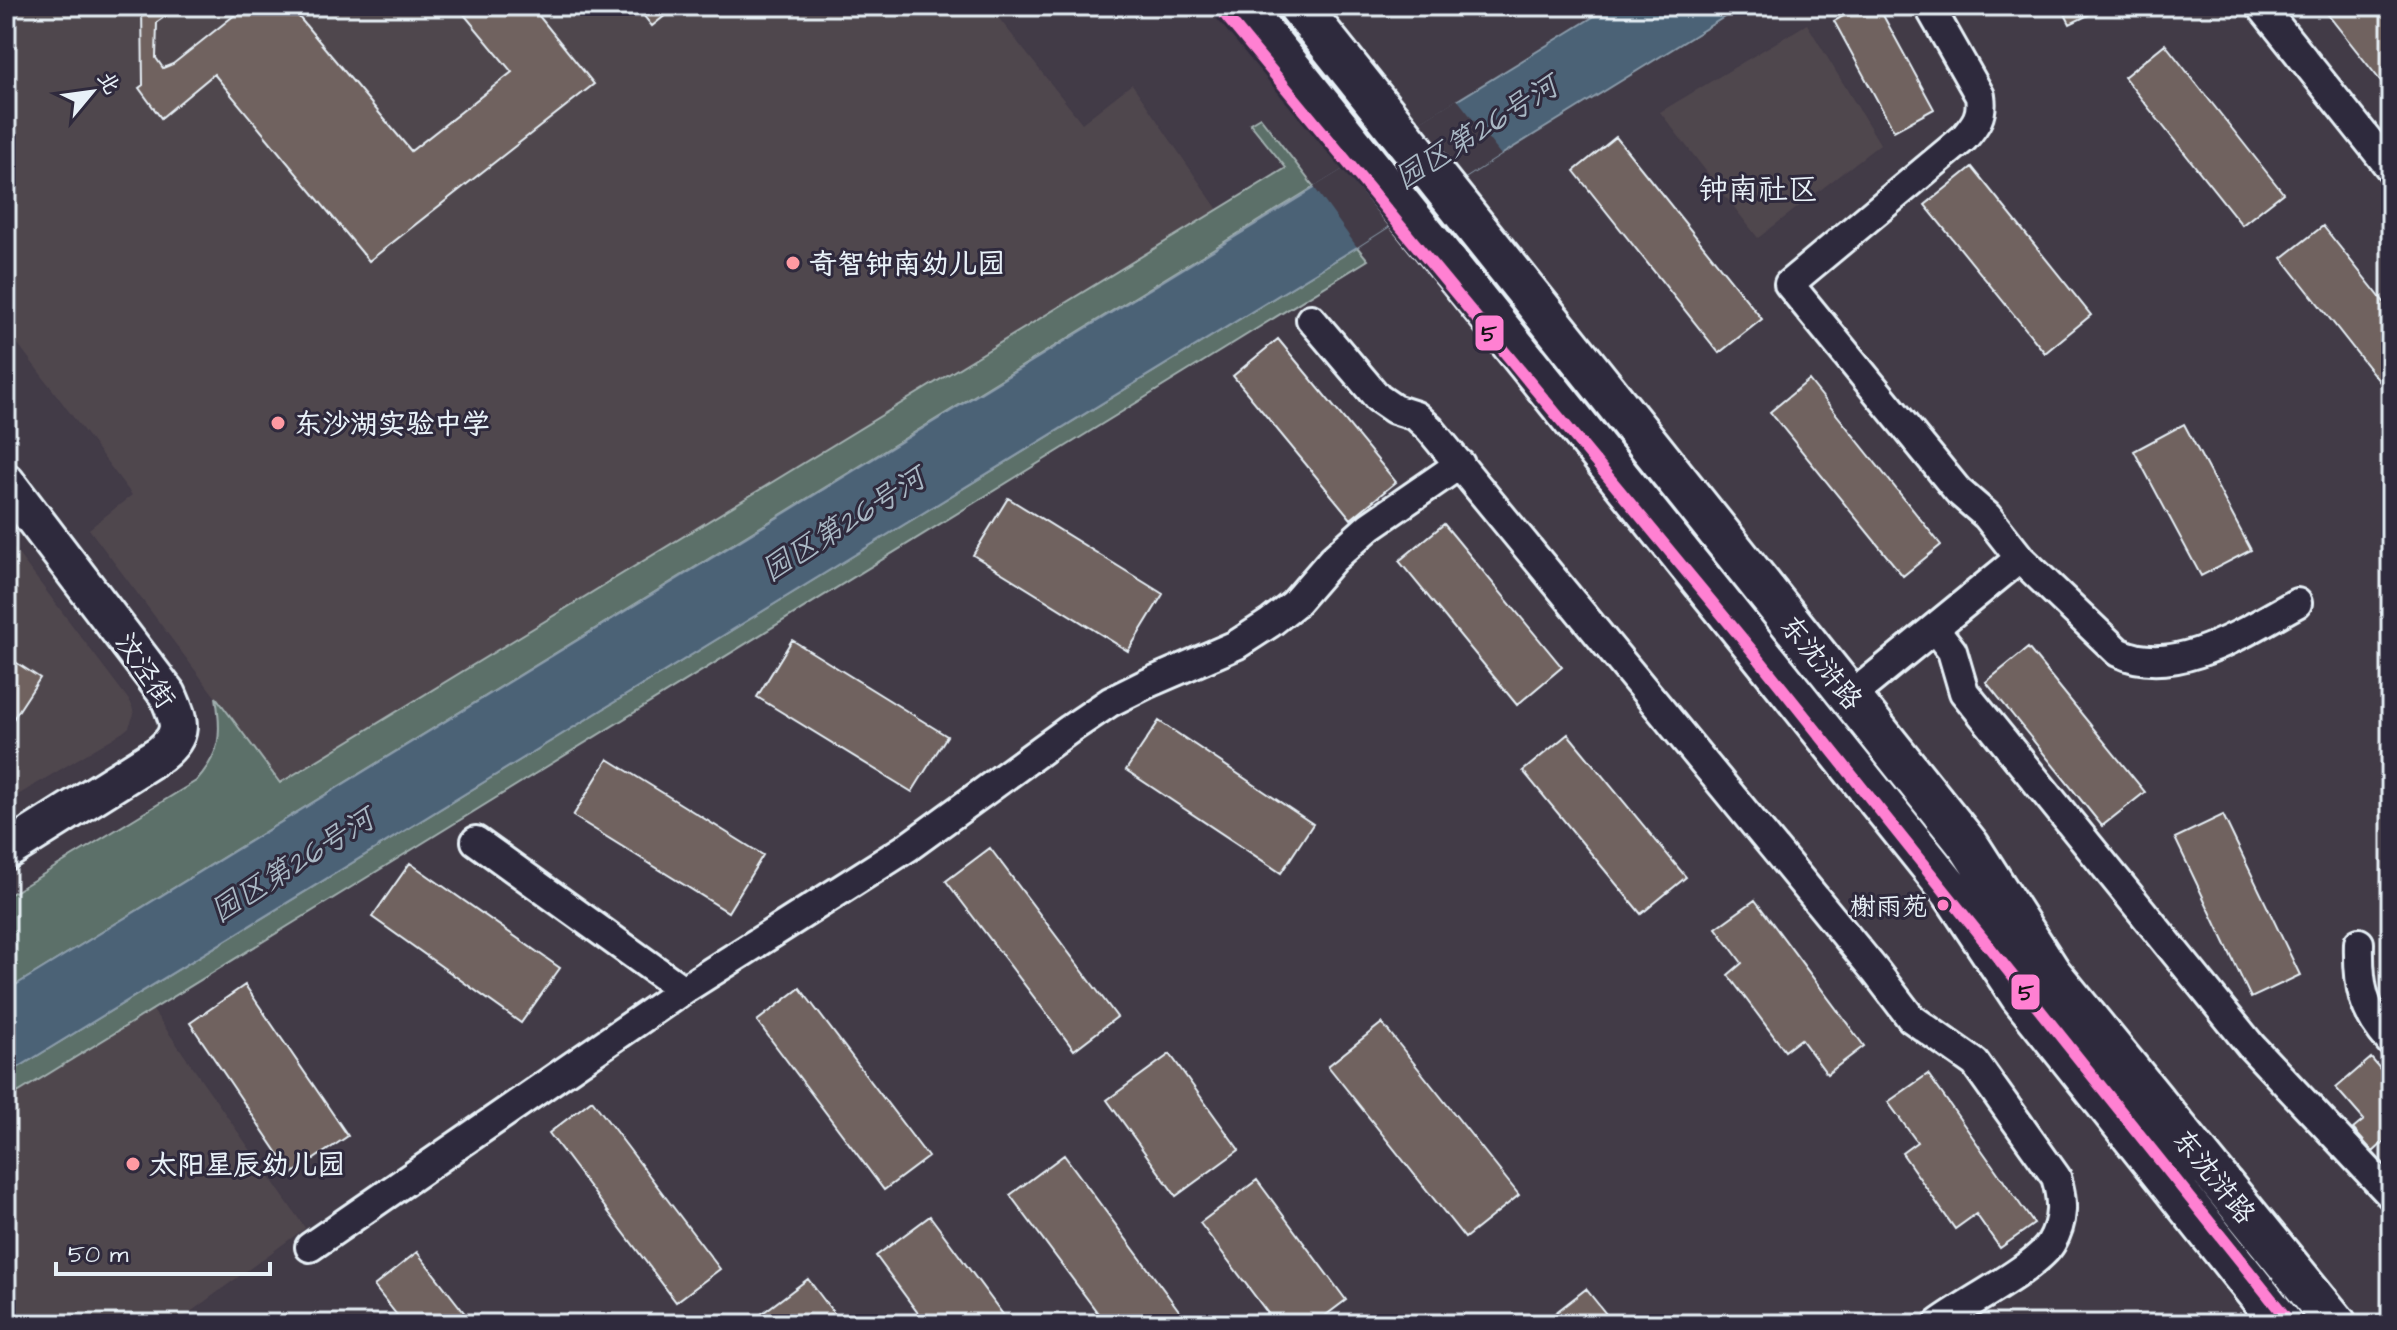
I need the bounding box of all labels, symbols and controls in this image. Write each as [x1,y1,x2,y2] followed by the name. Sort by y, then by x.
[52,52,132,132] north arrow
[1387,63,1571,200] water label: 园区第26号河
[89,66,127,100] text: 北
[1698,169,1818,211] district label: 钟南社区
[809,245,1005,284] place label: 奇智钟南幼儿园
[784,254,802,272] marker: 奇智钟南幼儿园
[1474,314,1505,352] line badge: 5
[1481,319,1497,350] text: 5
[294,405,490,444] place label: 东沙湖实验中学
[269,414,287,432] marker: 东沙湖实验中学
[754,455,938,592] water label: 园区第26号河
[1770,607,1871,719] street label: 东沈浒路
[105,625,184,717] street label: 汶泾街
[203,796,387,933] water label: 园区第26号河
[1850,889,1928,925] place label: 榭雨苑
[1935,897,1951,913] marker: 榭雨苑
[2010,973,2041,1011] line badge: 5
[2018,978,2034,1009] text: 5
[2163,1121,2264,1233] street label: 东沈浒路
[149,1146,345,1185] place label: 太阳星辰幼儿园
[124,1155,142,1173] marker: 太阳星辰幼儿园
[56,1226,270,1276] scale bar
[68,1238,129,1272] text: 50 m

